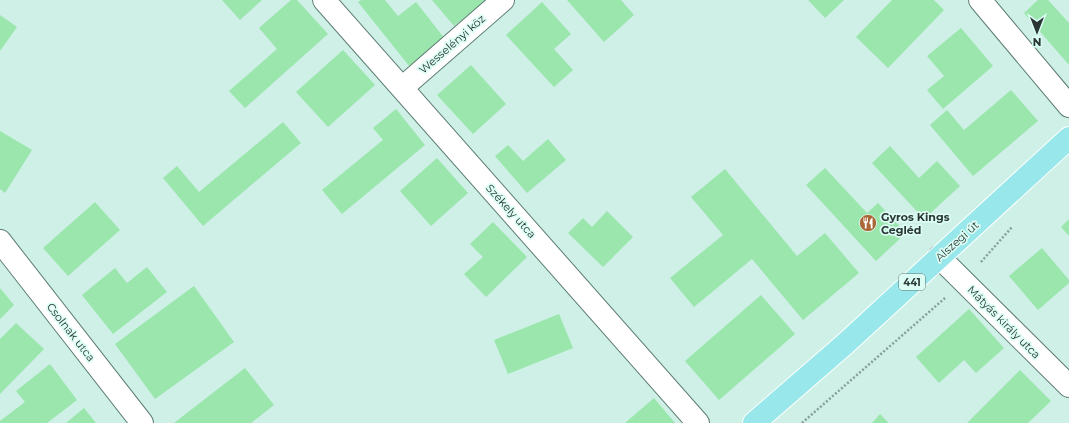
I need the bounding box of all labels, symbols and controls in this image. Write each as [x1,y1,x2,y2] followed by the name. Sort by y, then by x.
[416,11,488,77] street label: Wesselényi köz
[1017,12,1057,52] north arrow
[1033,35,1041,49] text: N
[483,181,539,241] street label: Székely utca
[881,210,950,237] place label: Gyros Kings Cegléd
[858,213,878,233] restaurant icon: Gyros Kings Cegléd
[932,218,982,264] street label: Alszegi út
[899,274,925,290] road number: 441
[965,283,1043,361] street label: Mátyás király utca
[44,300,98,364] street label: Csolnak utca

